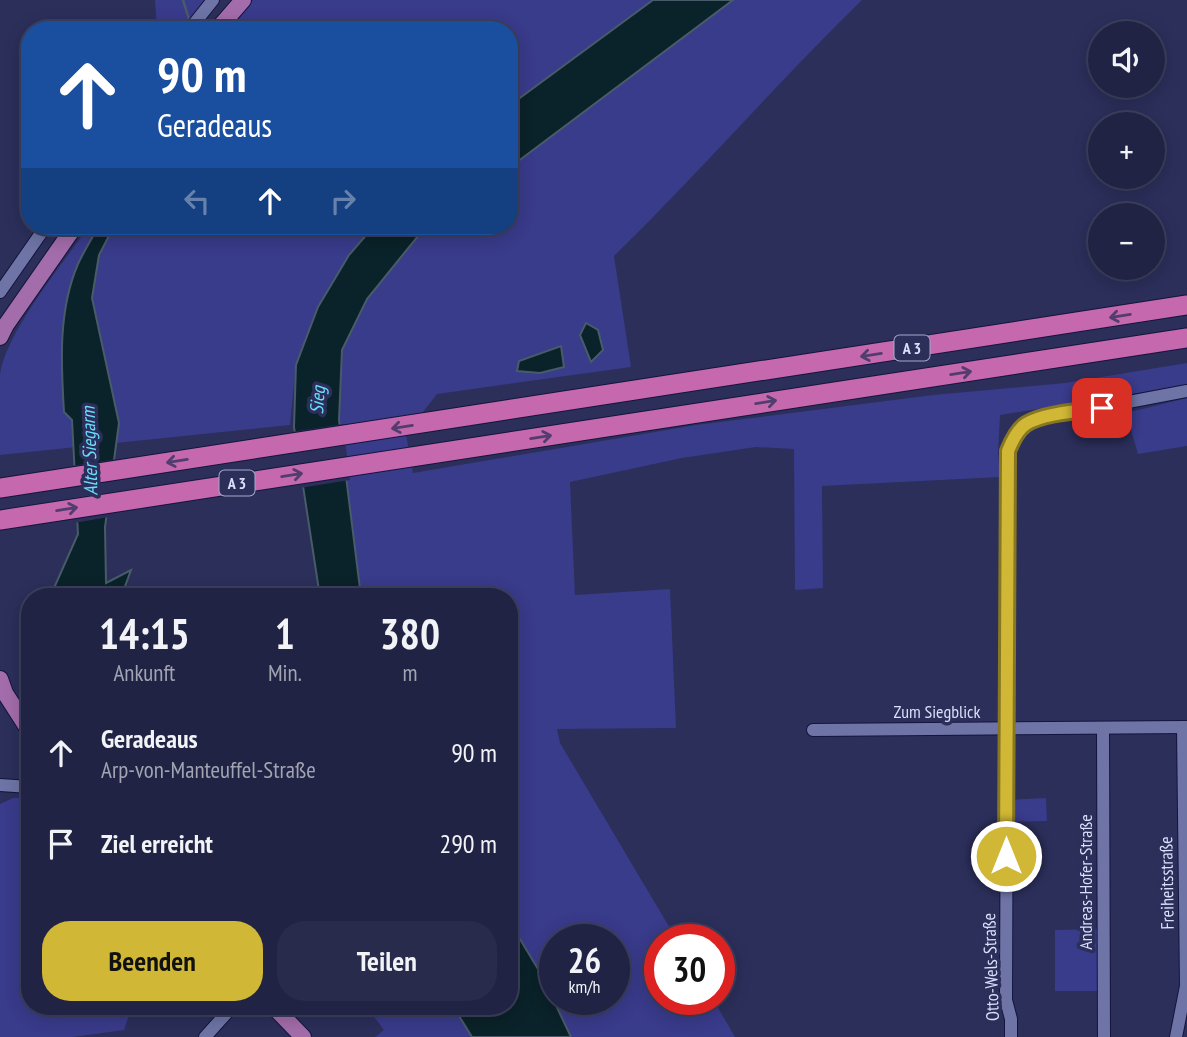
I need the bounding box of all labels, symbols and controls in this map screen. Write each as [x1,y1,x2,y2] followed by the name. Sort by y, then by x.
[1088,21,1165,280] map controls
[1088,21,1165,98] button: sound
[157,42,246,106] text: 90 m
[42,49,133,140] icon: ahead
[157,104,272,146] text: Geradeaus
[1088,112,1165,189] button: +
[178,182,216,220] icon: left
[251,182,289,220] icon: ahead
[324,182,362,220] icon: right
[1088,203,1165,280] button: −
[1109,310,1131,323] one-way arrow
[894,336,930,360] road number: A 3
[860,348,882,361] one-way arrow
[949,366,972,379] one-way arrow
[1072,378,1132,438] pin
[304,383,330,415] water label: Sieg
[1083,389,1121,427] icon: arrive
[754,395,777,408] one-way arrow
[75,405,103,496] water label: Alter Siegarm
[391,421,414,434] one-way arrow
[529,430,552,443] one-way arrow
[166,455,189,468] one-way arrow
[280,468,303,481] one-way arrow
[219,470,254,496] road number: A 3
[56,502,78,515] one-way arrow
[99,606,190,661] text: 14:15
[275,606,295,661] text: 1
[380,606,440,661] text: 380
[113,658,175,687] text: Ankunft
[268,658,302,687] text: Min.
[402,658,417,687] text: m
[894,700,980,723] street label: Zum Siegblick
[101,722,198,755] text: Geradeaus
[42,734,80,772] icon: ahead
[451,736,497,769] text: 90 m
[101,755,316,784] text: Arp-von-Manteuffel-Straße
[1074,814,1097,950] street label: Andreas-Hofer-Straße
[969,819,1043,893] position arrow
[42,825,80,863] icon: arrive
[101,827,213,860] text: Ziel erreicht
[439,827,497,860] text: 290 m
[1154,836,1179,930] street label: Freiheitsstraße
[977,913,1004,1021] street label: Otto-Wels-Straße
[42,921,263,1001] button: Beenden
[277,921,497,1001] button: Teilen
[644,924,735,1015] speed limit sign: 30
[568,937,601,983] text: 26
[569,975,600,998] text: km/h

